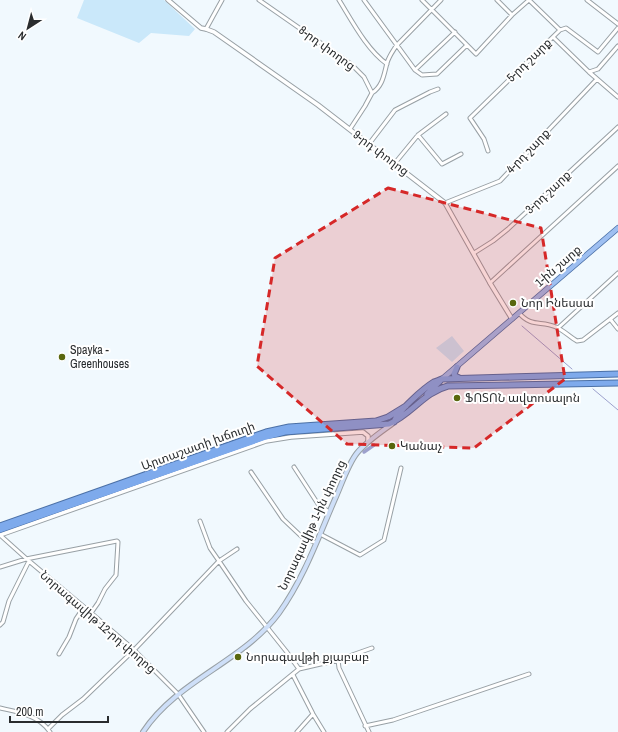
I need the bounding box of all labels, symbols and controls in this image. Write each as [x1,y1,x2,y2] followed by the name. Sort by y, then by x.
[8,8,48,48] north arrow
[296,22,358,74] street label: 8-րդ փողոց
[15,29,29,44] text: N
[503,35,555,85] street label: 5-րդ շարք
[503,125,553,177] street label: 4-րդ շարք
[350,127,412,179] street label: 9-րդ փողոց
[522,167,574,217] street label: 3-րդ շարք
[532,242,584,290] street label: 1-ին շարք
[521,295,594,311] place label: Նոր Ինեսսա
[508,298,518,308] marker: Նոր Ինեսսա
[70,342,129,372] place label: Spayka - Greenhouses
[57,352,67,362] marker: Spayka - Greenhouses
[465,390,580,406] place label: ՖՈՏՈՆ ավտոսալոն
[452,393,462,403] marker: ՖՈՏՈՆ ավտոսալոն
[139,418,257,474] street label: Արտաշատի խճուղի
[400,438,442,454] place label: Կանաչ
[387,441,397,451] marker: Կանաչ
[275,457,349,593] street label: Նորագավիթ 1-ին փողոց
[37,567,159,677] street label: Նորագավիթ 12-րդ փողոց
[246,649,369,665] place label: Նորագավթի քյաբաբ
[233,652,243,662] marker: Նորագավթի քյաբաբ
[10,698,108,724] scale bar
[16,704,43,720] text: 200 m

